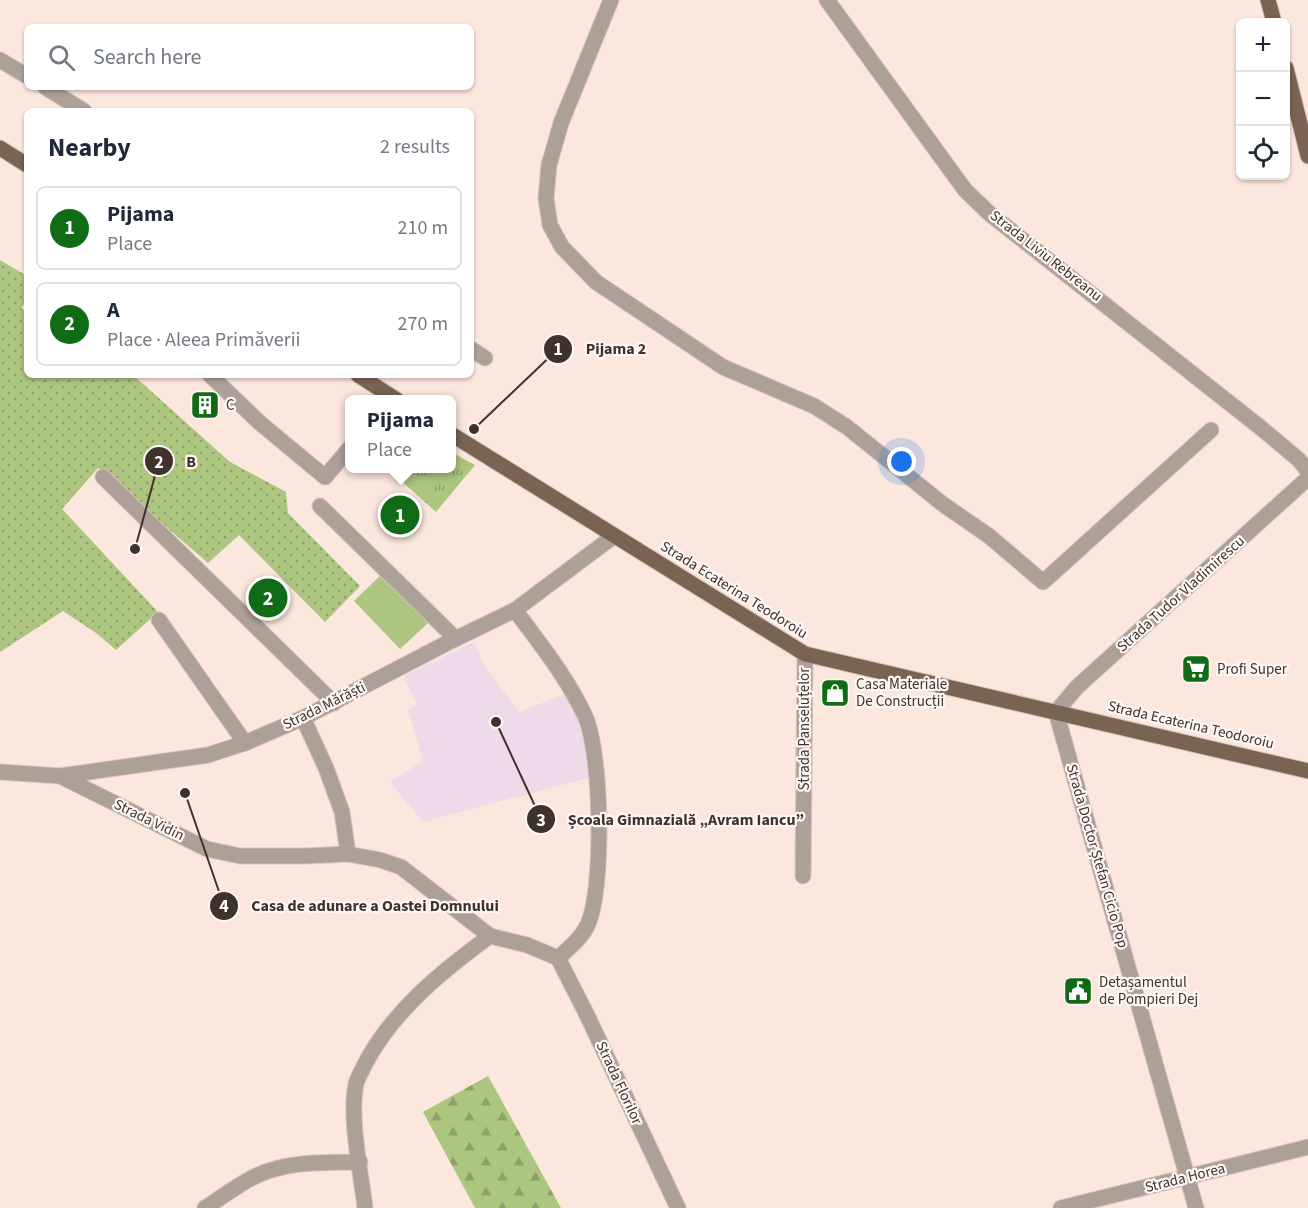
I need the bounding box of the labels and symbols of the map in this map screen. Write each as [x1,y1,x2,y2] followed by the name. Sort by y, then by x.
[985,205,1107,307] street label: Strada Liviu Rebreanu
[543,332,658,366] callout: Pijama 2
[553,337,563,362] text: 1
[586,338,646,360] text: Pijama 2
[189,389,221,421] building icon: C
[226,395,235,416] place label: C
[144,444,208,478] callout: B
[887,447,916,476] your location
[154,450,164,475] text: 2
[186,451,196,473] text: B
[380,492,420,538] pin: 1
[1113,531,1249,657] street label: Strada Tudor Vladimirescu
[656,536,812,644] street label: Strada Ecaterina Teodoroiu
[248,576,288,620] pin: 2
[1180,653,1212,685] supermarket icon: Profi Super
[1217,659,1288,680] place label: Profi Super
[794,667,815,790] street label: Strada Panseluțelor
[856,674,947,712] place label: Casa Materiale De Construcții
[279,677,369,735] street label: Strada Mărăști
[819,677,851,709] shop icon: Casa Materiale De Construcții
[1106,696,1276,754] street label: Strada Ecaterina Teodoroiu
[1061,762,1133,950] street label: Strada Doctor Ștefan Cicio Pop
[110,794,188,846] street label: Strada Vidin
[526,802,816,836] callout: Școala Gimnazială „Avram Iancu”
[536,808,546,833] text: 3
[568,809,804,831] text: Școala Gimnazială „Avram Iancu”
[209,889,511,923] callout: Casa de adunare a Oastei Domnului
[219,894,229,919] text: 4
[251,895,499,917] text: Casa de adunare a Oastei Domnului
[1099,972,1198,1010] place label: Detașamentul de Pompieri Dej
[1062,975,1094,1007] public building icon: Detașamentul de Pompieri Dej
[591,1038,648,1129] street label: Strada Florilor
[1143,1158,1227,1198] street label: Strada Horea

